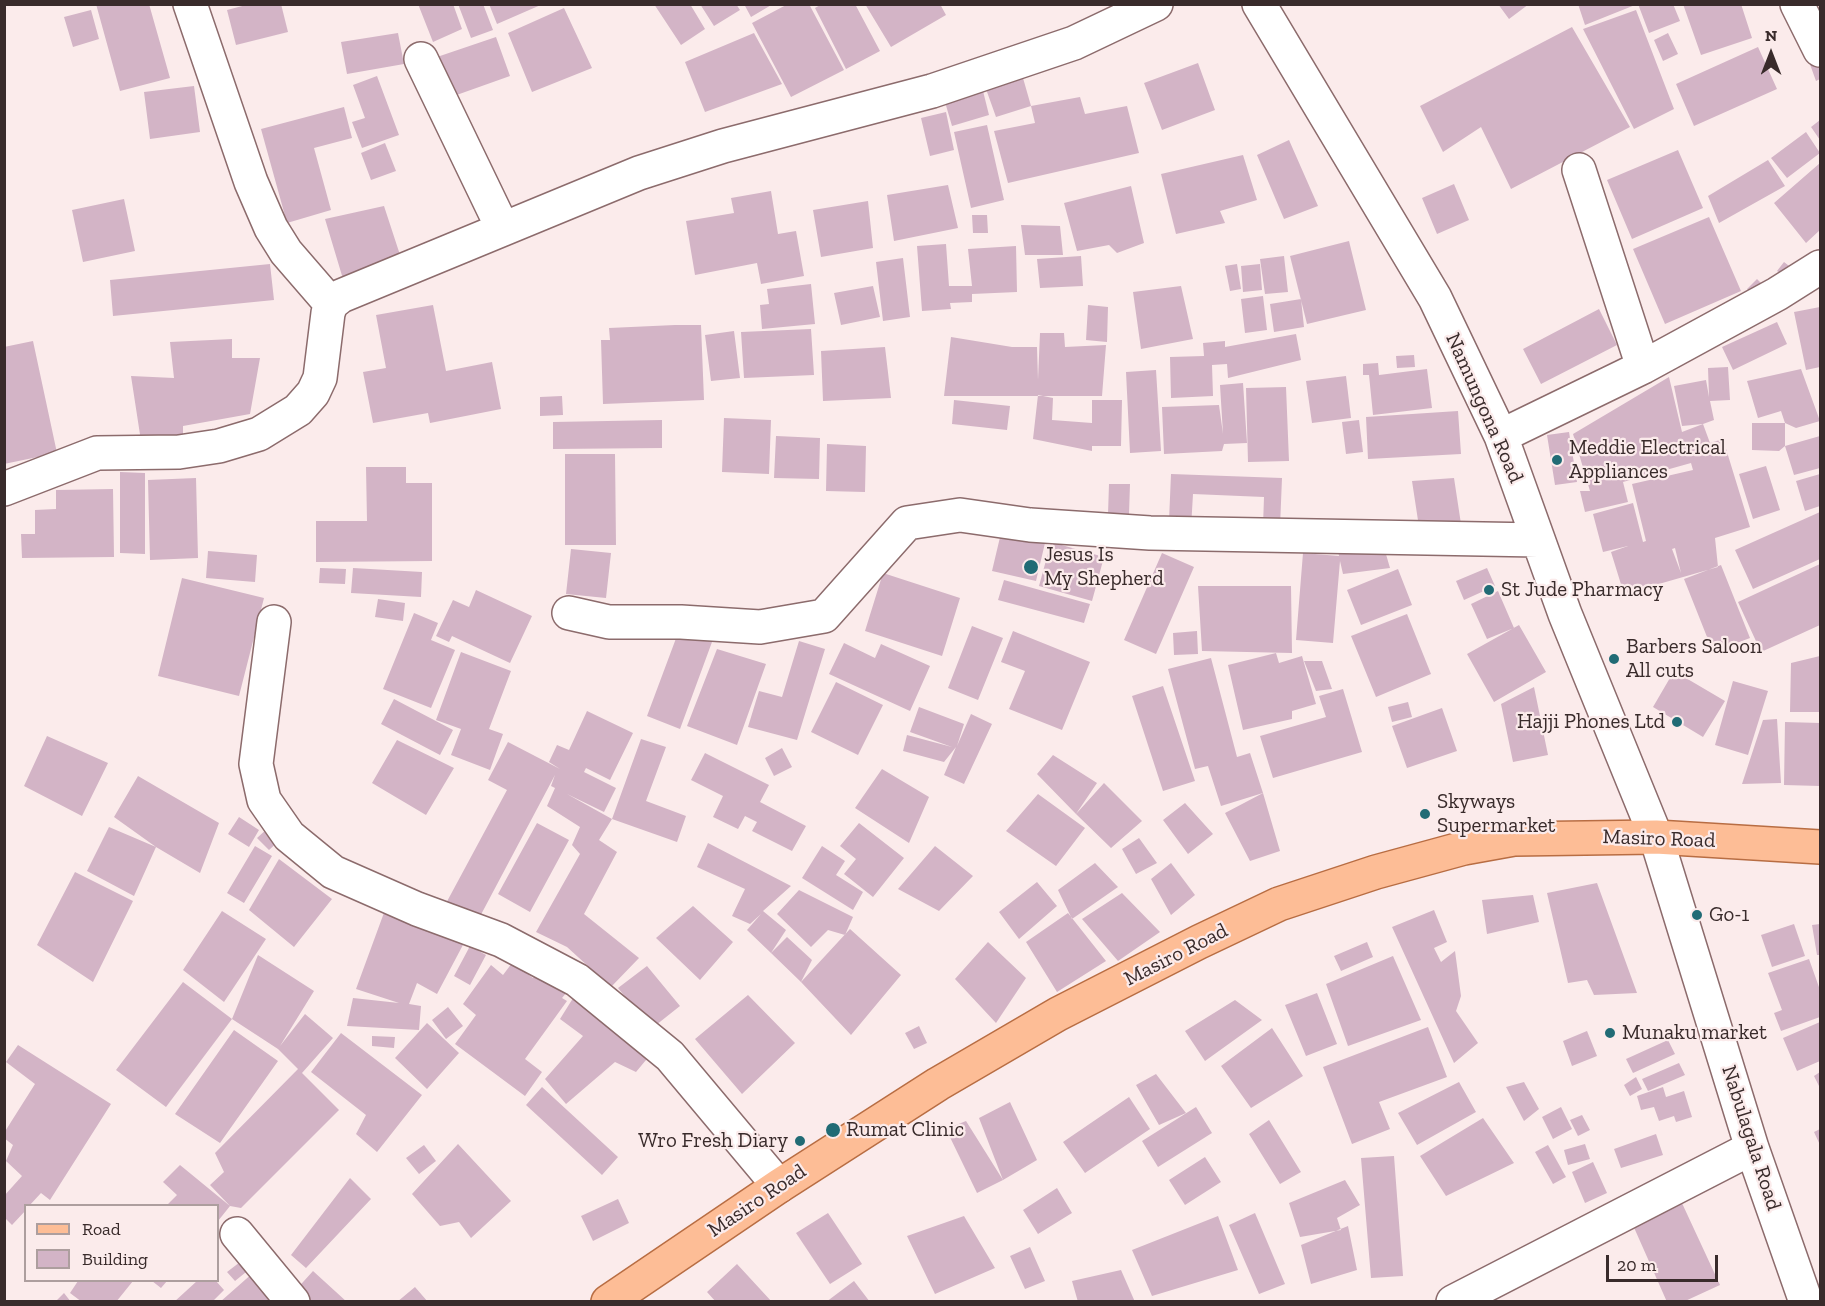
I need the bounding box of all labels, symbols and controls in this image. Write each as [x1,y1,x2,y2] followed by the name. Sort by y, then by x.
[1741,24,1801,84] north arrow
[1765,26,1777,45] text: N
[1440,329,1528,487] street label: Namungona Road
[1569,435,1726,485] place label: Meddie Electrical Appliances
[1550,453,1564,467] marker: Meddie Electrical Appliances
[1044,542,1164,592] place label: Jesus Is My Shepherd
[1022,558,1040,576] marker: Jesus Is My Shepherd
[1501,577,1663,603] place label: St Jude Pharmacy
[1482,583,1496,597] marker: St Jude Pharmacy
[1626,634,1762,684] place label: Barbers Saloon All cuts
[1607,652,1621,666] marker: Barbers Saloon All cuts
[1517,709,1665,735] place label: Hajji Phones Ltd
[1670,715,1684,729] marker: Hajji Phones Ltd
[1437,789,1555,839] place label: Skyways Supermarket
[1418,807,1432,821] marker: Skyways Supermarket
[1602,824,1716,854] street label: Masiro Road
[1709,902,1749,928] place label: Go-1
[1690,908,1704,922] marker: Go-1
[1120,918,1232,992] street label: Masiro Road
[1622,1020,1767,1046] place label: Munaku market
[1603,1026,1617,1040] marker: Munaku market
[1716,1062,1786,1214] street label: Nabulagala Road
[846,1117,964,1143] place label: Rumat Clinic
[824,1121,842,1139] marker: Rumat Clinic
[638,1128,788,1154] place label: Wro Fresh Diary
[793,1134,807,1148] marker: Wro Fresh Diary
[703,1159,811,1243] street label: Masiro Road
[24,1204,219,1282] legend
[82,1218,121,1240] text: Road
[1609,1243,1722,1281] scale bar
[82,1248,148,1270] text: Building
[1617,1254,1656,1276] text: 20 m

